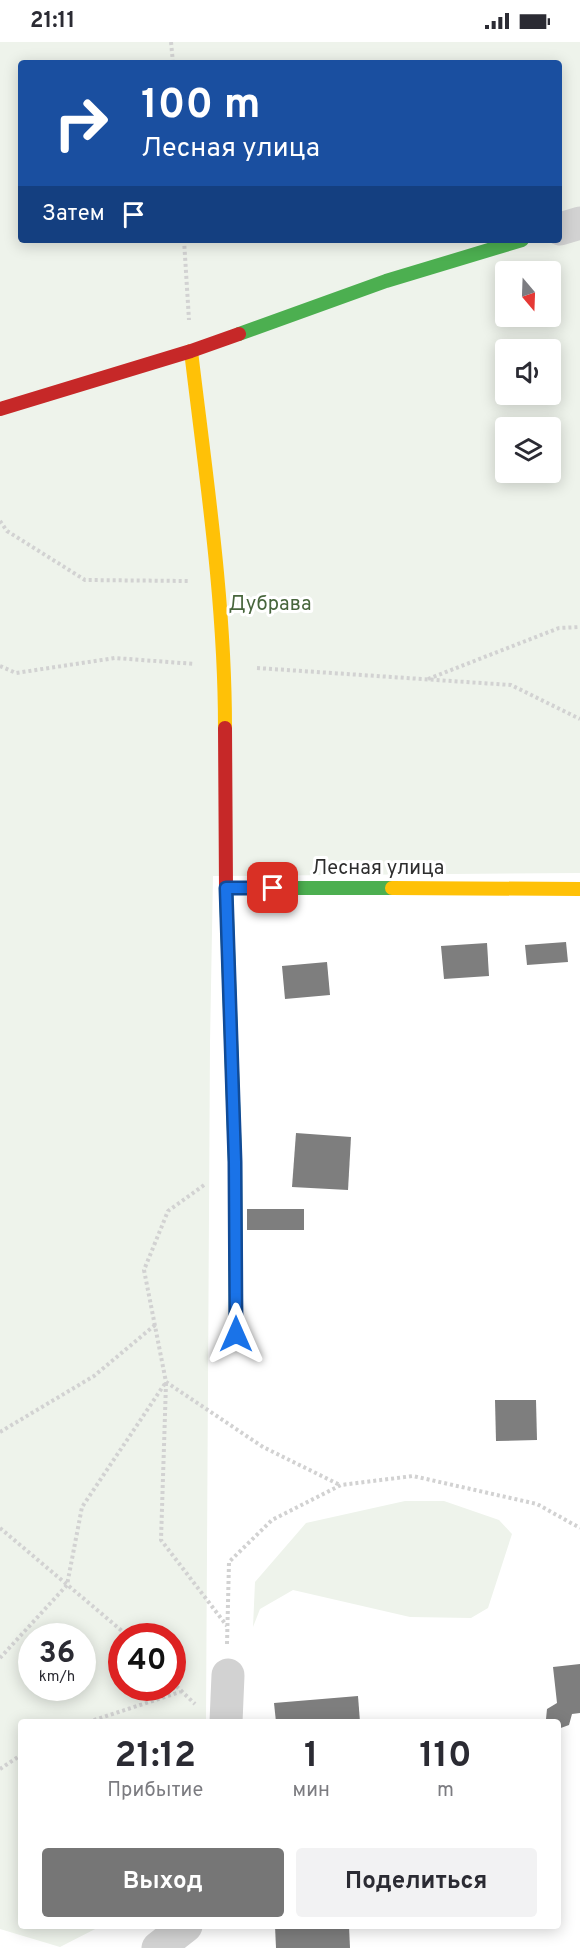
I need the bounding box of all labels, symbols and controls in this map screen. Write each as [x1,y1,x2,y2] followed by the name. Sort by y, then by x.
[30,8,75,35] text: 21:11
[141,80,260,133] text: 100 m
[42,84,120,162] icon: right
[141,132,320,166] text: Лесная улица
[117,198,150,231] icon: arrive
[42,201,105,228] text: Затем
[495,261,561,327] north arrow
[495,261,561,483] map controls
[495,339,561,405] button: sound
[495,417,561,483] button: layers
[228,592,312,618] park label: Дубрава
[312,856,444,882] street label: Лесная улица
[247,862,298,913] pin
[256,871,289,904] icon: arrive
[204,1302,268,1366] position arrow
[108,1623,186,1701] speed limit sign: 40
[39,1636,75,1673] text: 36
[39,1668,75,1687] text: km/h
[114,1734,196,1780] text: 21:12
[304,1734,318,1780] text: 1
[419,1734,472,1780] text: 110
[107,1778,203,1804] text: Прибытие
[293,1778,330,1804] text: мин
[437,1778,454,1804] text: m
[42,1848,284,1917] button: Выход
[296,1848,537,1917] button: Поделиться

